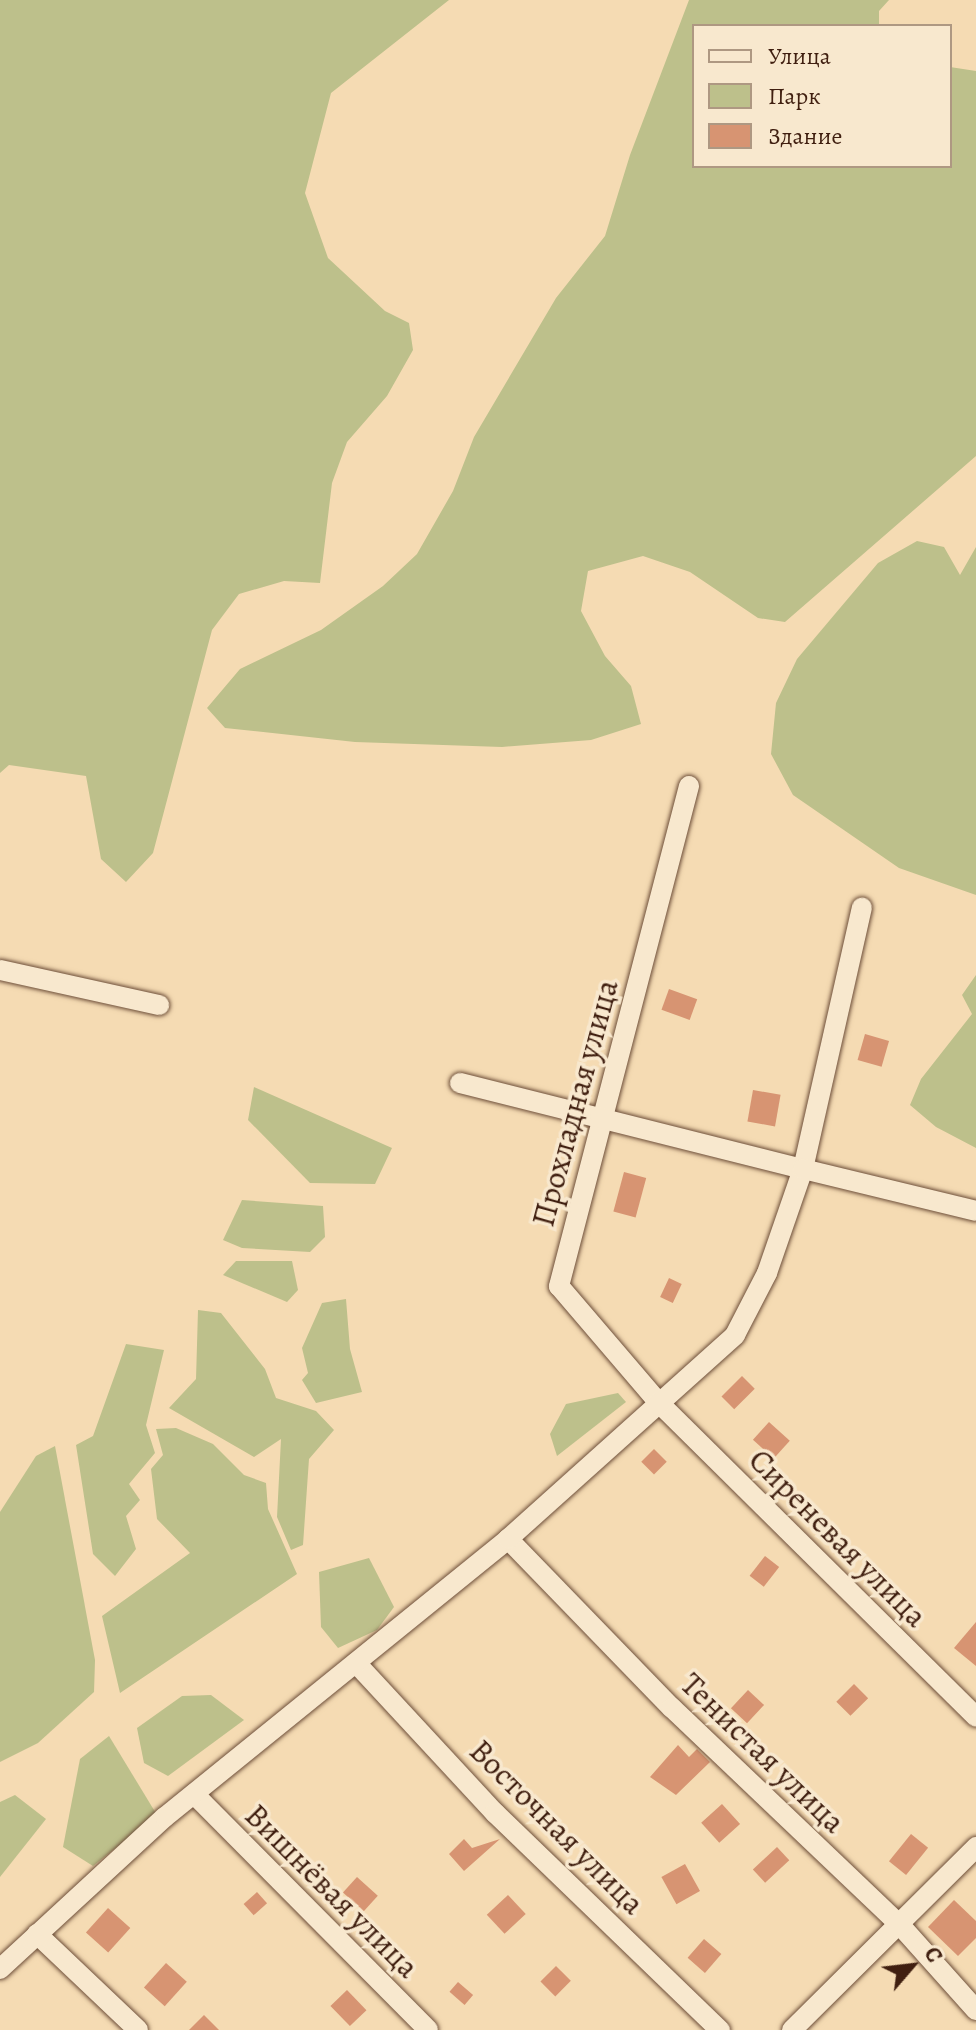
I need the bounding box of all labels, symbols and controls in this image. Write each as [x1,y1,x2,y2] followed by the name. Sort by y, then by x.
[692,24,952,168] legend
[768,40,831,72] text: Улица
[768,80,821,112] text: Парк
[768,120,843,152] text: Здание
[524,975,626,1231] street label: Прохладная улица
[741,1441,935,1635] street label: Сиреневая улица
[673,1665,853,1841] street label: Тенистая улица
[462,1732,652,1922] street label: Восточная улица
[237,1796,427,1986] street label: Вишнёвая улица
[872,1926,952,2006] north arrow
[917,1942,950,1968] text: С

